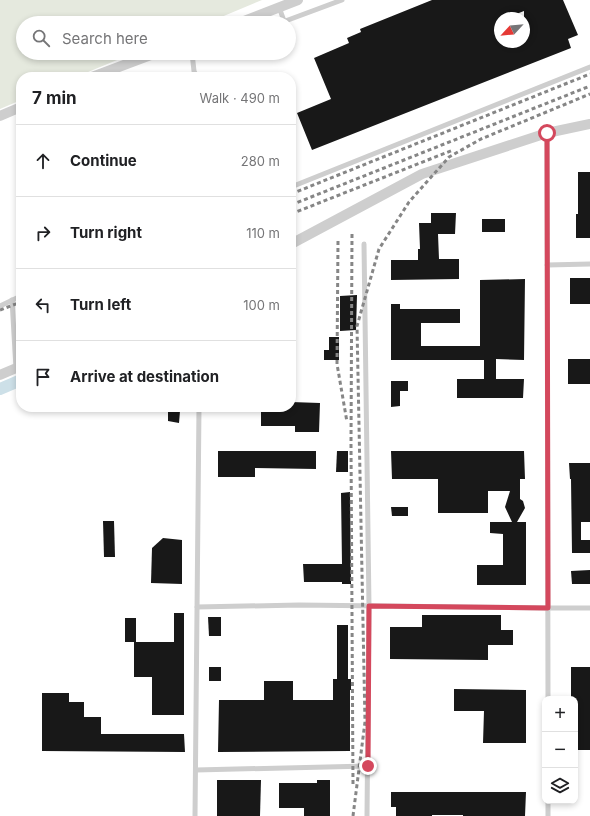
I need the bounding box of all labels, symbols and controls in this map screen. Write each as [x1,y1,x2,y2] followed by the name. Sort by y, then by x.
[494,12,530,48] north arrow
[16,16,296,60] search box
[30,27,52,49] icon: search
[62,29,148,48] text: Search here
[32,88,77,108] text: 7 min
[200,90,280,106] text: Walk · 490 m
[538,124,556,142] route start
[32,150,54,172] icon: ahead
[70,151,137,170] text: Continue
[241,153,280,169] text: 280 m
[32,222,54,244] icon: right
[70,223,142,242] text: Turn right
[246,225,280,241] text: 110 m
[32,294,54,316] icon: left
[70,295,131,314] text: Turn left
[243,297,280,313] text: 100 m
[32,366,54,388] icon: arrive
[70,367,219,386] text: Arrive at destination
[542,696,578,804] map controls
[542,696,578,732] button: +
[542,732,578,768] button: −
[359,757,377,775] route end
[542,768,578,804] button: layers

